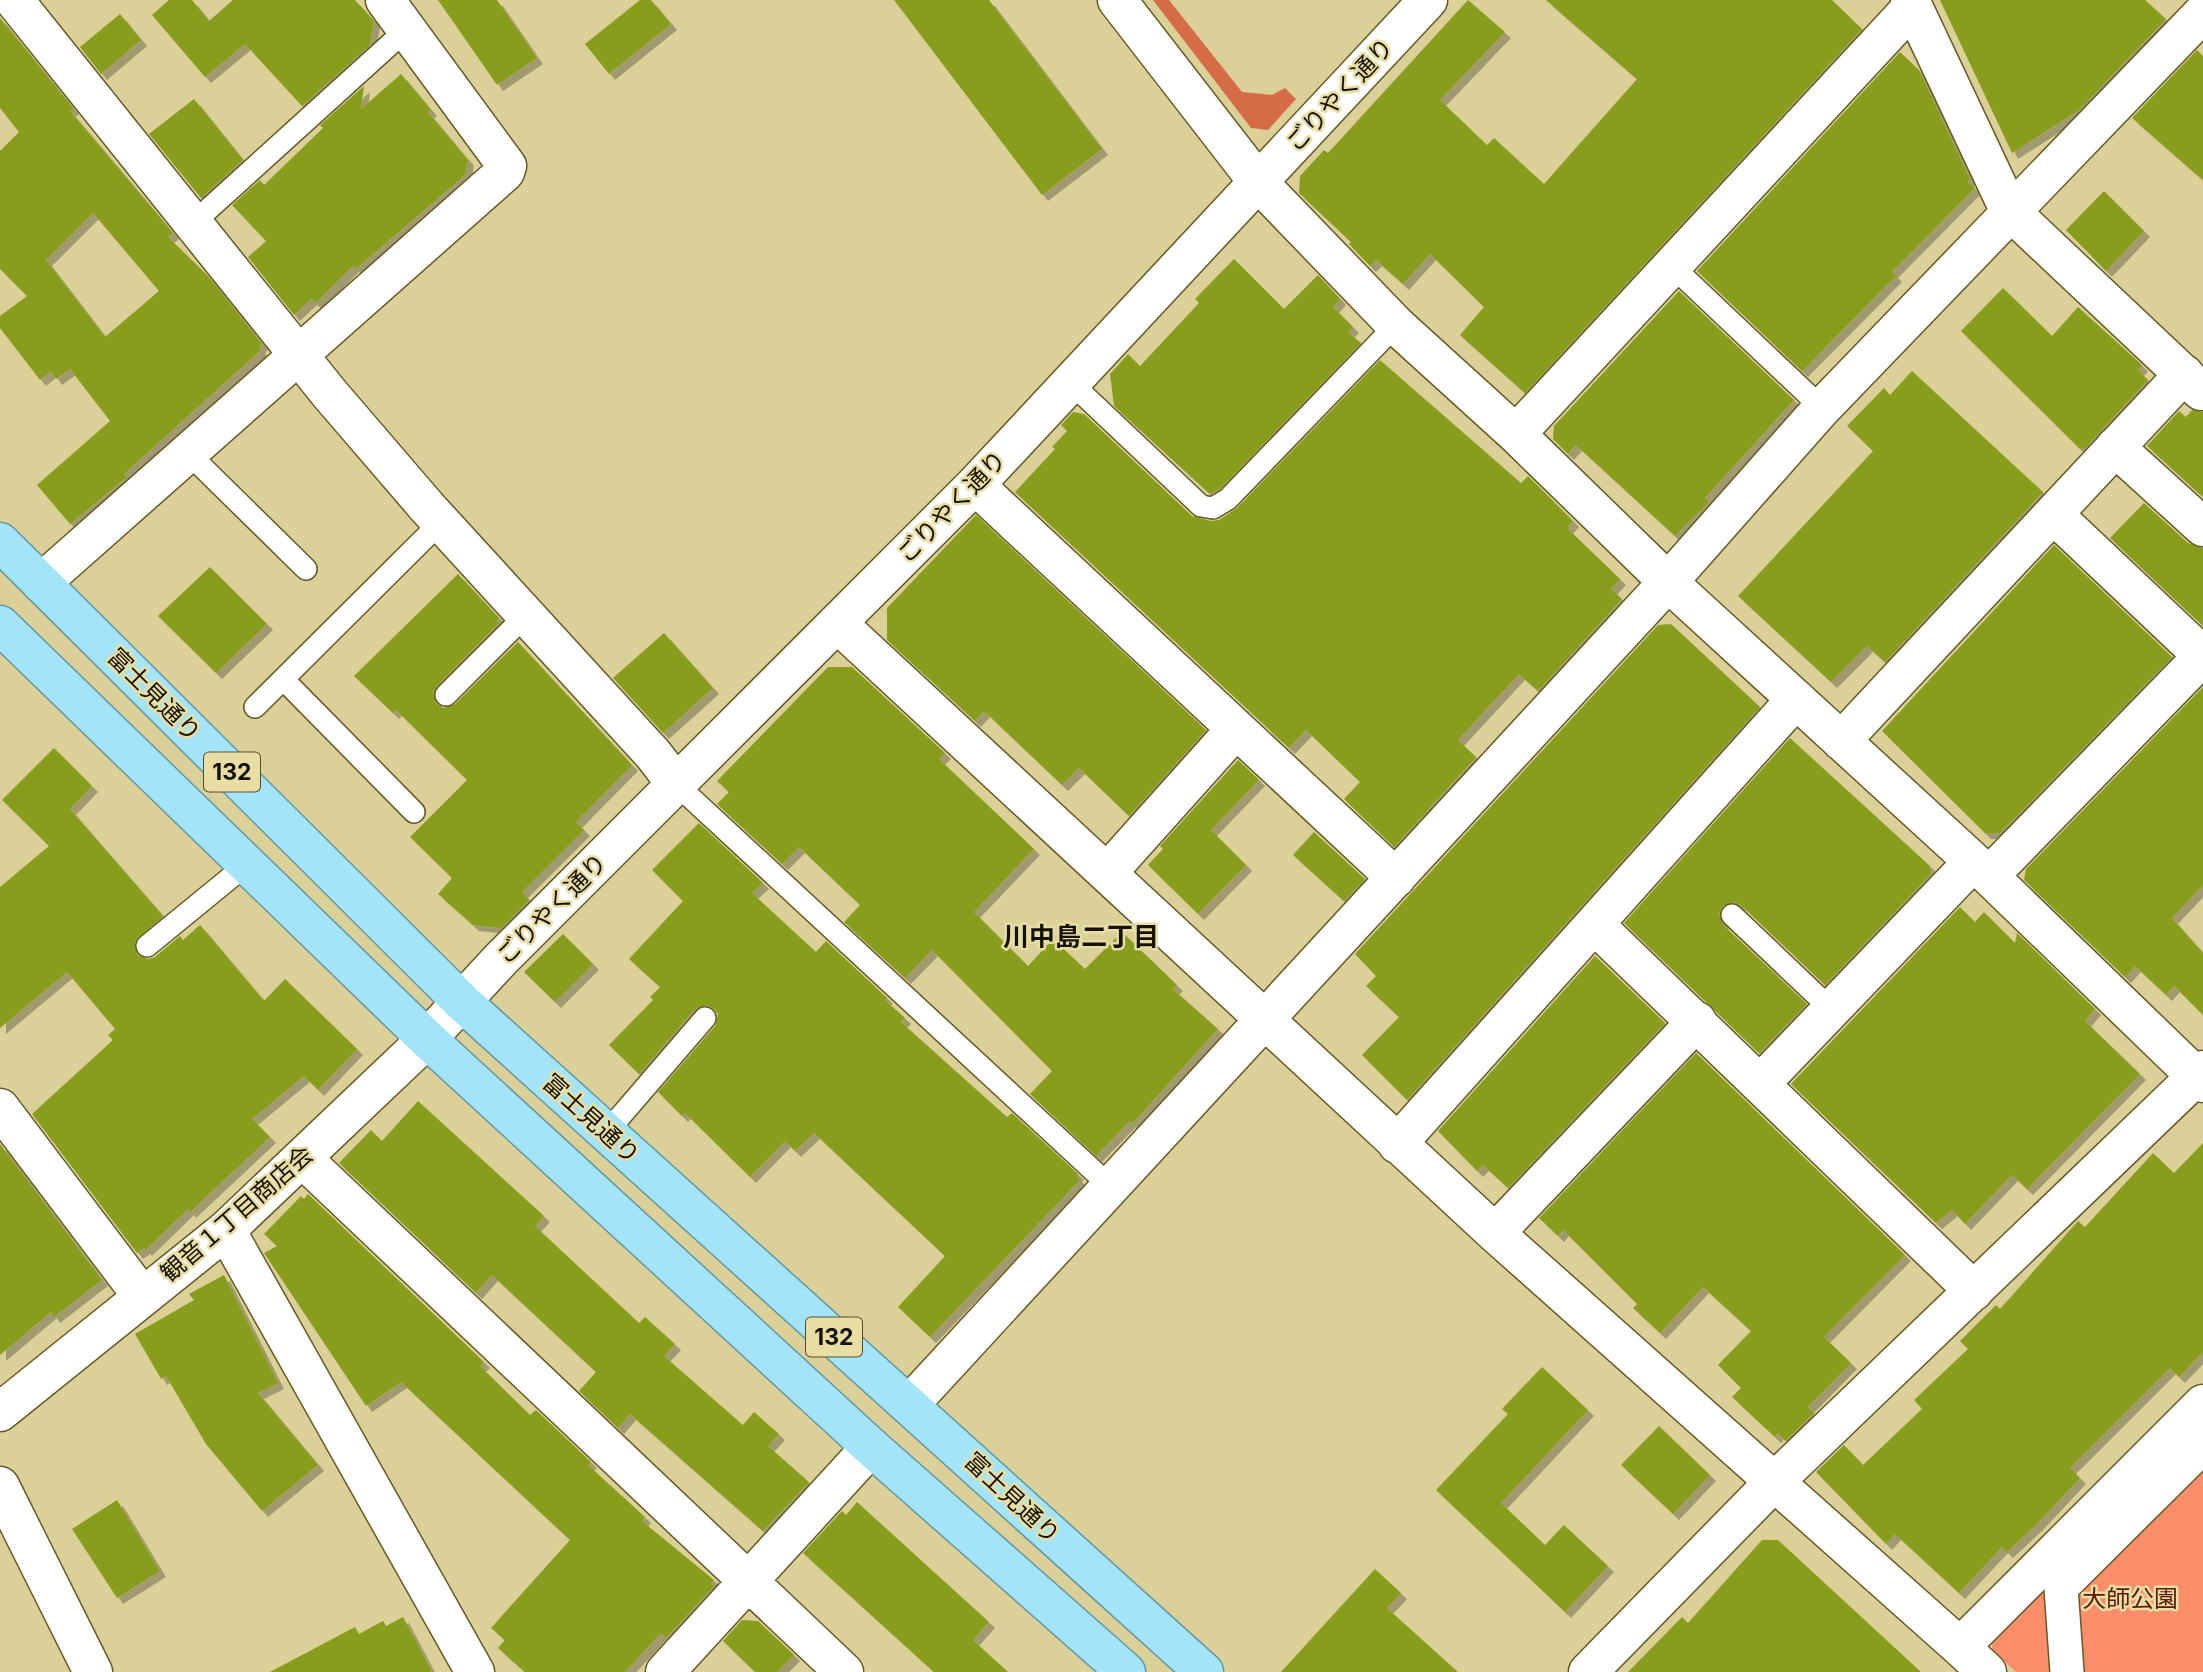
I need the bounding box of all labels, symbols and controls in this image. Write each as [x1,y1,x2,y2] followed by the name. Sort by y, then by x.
[1280,32,1399,157] street label: ごりやく通り
[891,445,1012,569] street label: ごりやく通り
[102,642,207,747] street label: 富士見通り
[204,752,260,792] road number: 132
[490,847,613,970] street label: ごりやく通り
[1003,921,1159,952] district label: 川中島二丁目
[537,1068,646,1170] street label: 富士見通り
[155,1140,319,1288] street label: 観音１丁目商店会
[806,1318,862,1356] road number: 132
[959,1446,1066,1549] street label: 富士見通り
[2082,1584,2178,1613] park label: 大師公園

